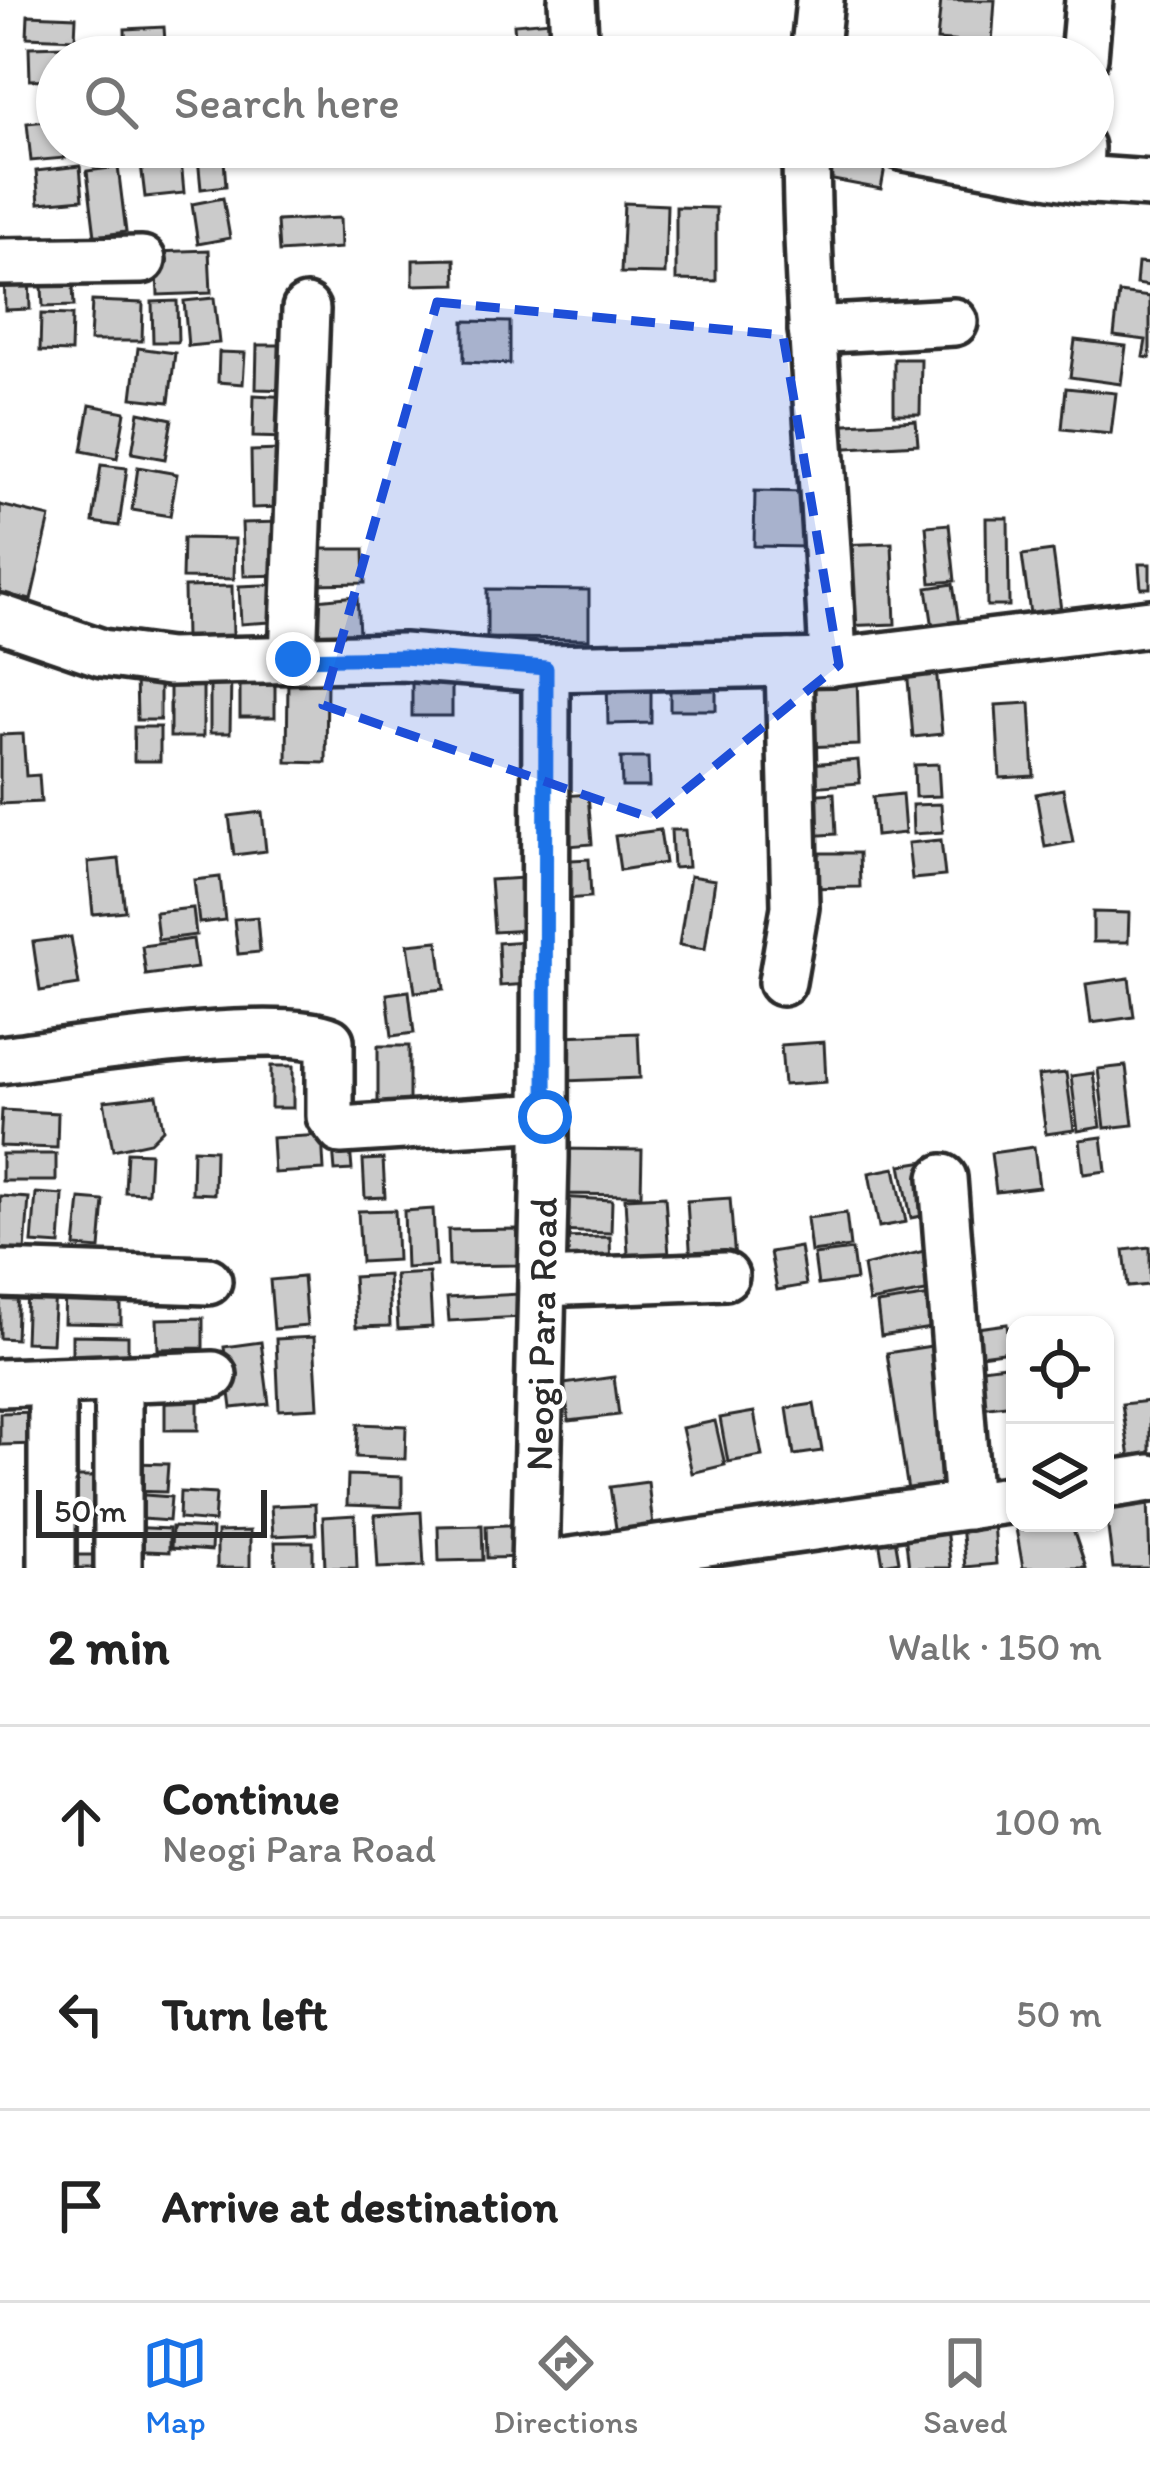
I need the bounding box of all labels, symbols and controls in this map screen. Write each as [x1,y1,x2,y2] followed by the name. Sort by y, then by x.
[36,36,1114,168] search box
[78,69,144,135] icon: search
[174,75,400,129] text: Search here
[266,632,320,686] route end
[518,1090,572,1144] route start
[515,1197,567,1471] street label: Neogi Para Road
[1006,1316,1114,1532] map controls
[1006,1316,1114,1424] button: locate
[1006,1424,1114,1532] button: layers
[36,1484,267,1537] scale bar
[54,1491,127,1530] text: 50 m
[48,1616,169,1677] text: 2 min
[888,1623,1102,1670] text: Walk · 150 m
[162,1771,340,1825] text: Continue
[48,1789,114,1855] icon: ahead
[994,1798,1102,1845] text: 100 m
[162,1825,436,1872] text: Neogi Para Road
[48,1981,114,2047] icon: left
[162,1987,328,2041] text: Turn left
[1016,1990,1102,2037] text: 50 m
[48,2173,114,2239] icon: arrive
[162,2179,558,2233] text: Arrive at destination
[142,2330,208,2441] tab: Map
[493,2330,638,2441] tab: Directions
[923,2330,1008,2441] tab: Saved

